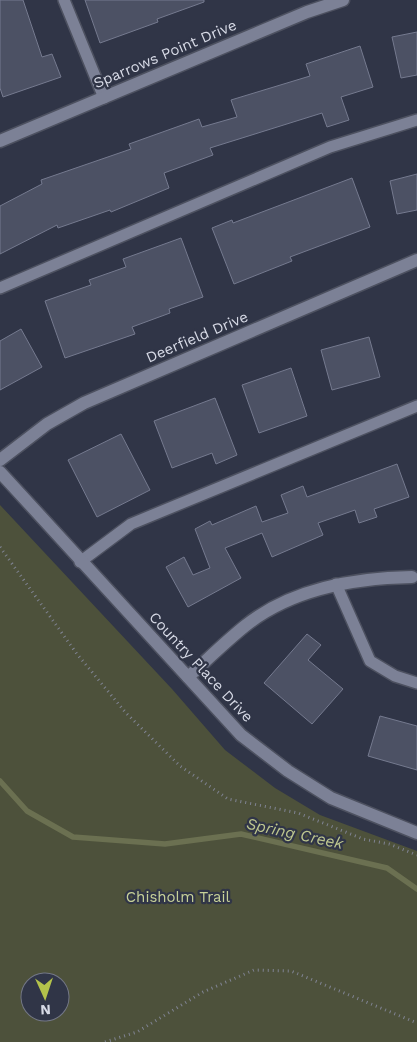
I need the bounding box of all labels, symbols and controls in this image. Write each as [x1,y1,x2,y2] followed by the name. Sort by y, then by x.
[91,16,239,92] street label: Sparrows Point Drive
[143,307,251,367] street label: Deerfield Drive
[145,608,257,726] street label: Country Place Drive
[245,814,346,853] water label: Spring Creek
[126,888,231,906] park label: Chisholm Trail
[20,972,70,1022] north arrow
[40,1002,51,1018] text: N

